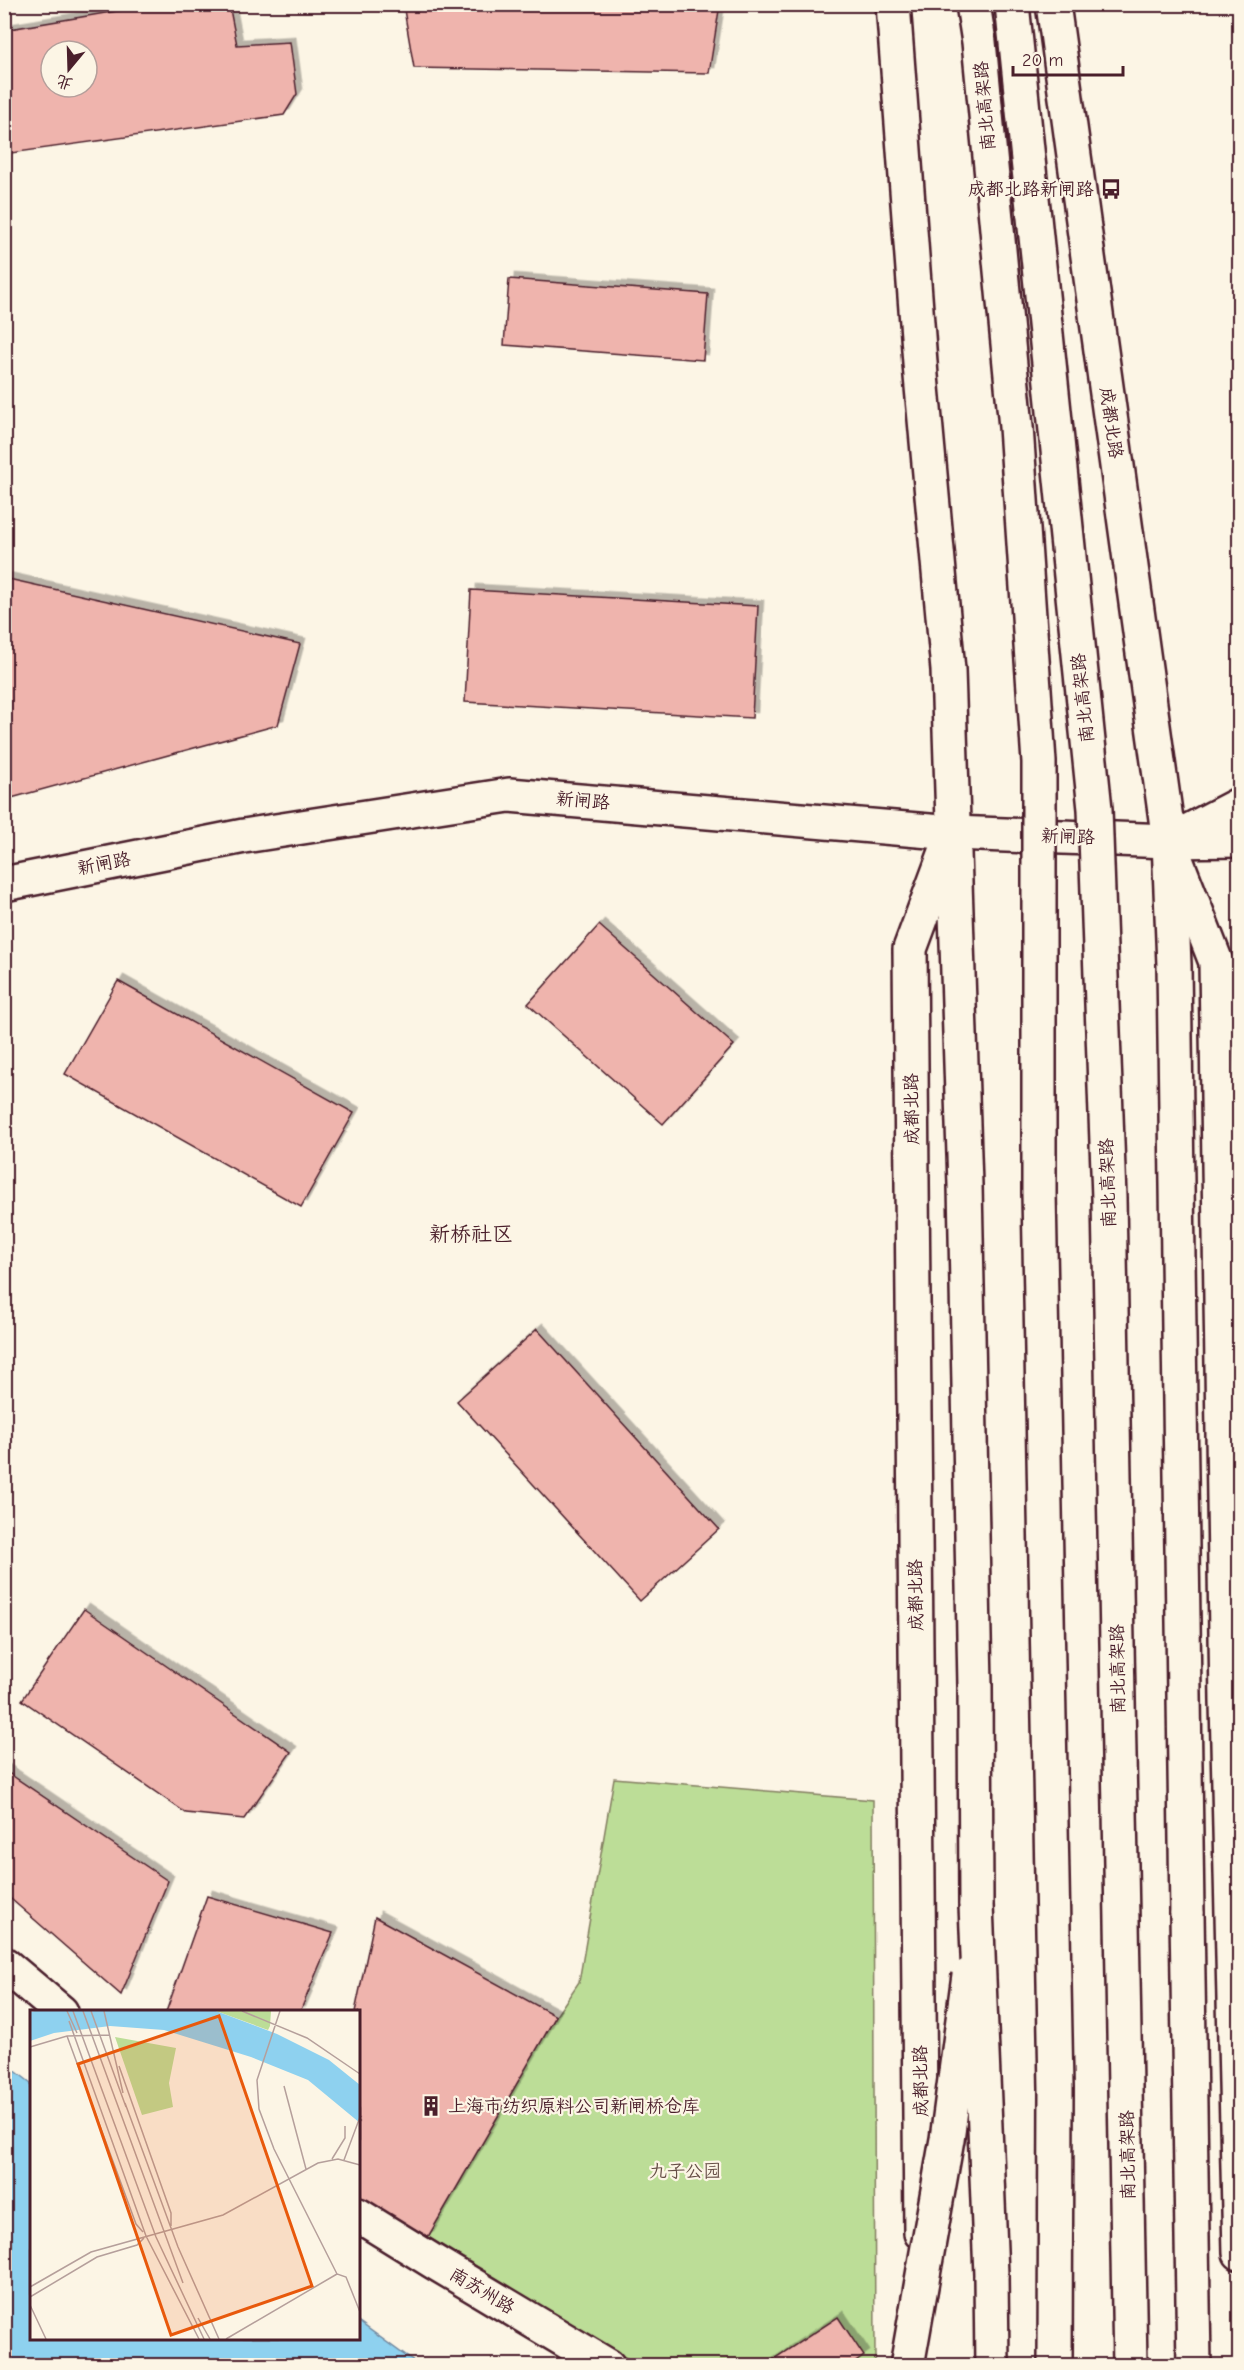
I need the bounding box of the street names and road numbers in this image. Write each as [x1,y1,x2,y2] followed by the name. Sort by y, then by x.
[971,60,999,152] street label: 南北高架路
[1096,386,1126,460] street label: 成都北路
[1068,652,1098,744] street label: 南北高架路
[555,788,611,814] street label: 新闸路
[1041,826,1095,848] street label: 新闸路
[75,849,133,879] street label: 新闸路
[901,1073,923,1145] street label: 成都北路
[1096,1138,1120,1228] street label: 南北高架路
[905,1559,927,1631] street label: 成都北路
[1107,1624,1129,1714] street label: 南北高架路
[910,2045,932,2117] street label: 成都北路
[1117,2110,1139,2200] street label: 南北高架路
[446,2263,518,2319] street label: 南苏州路

